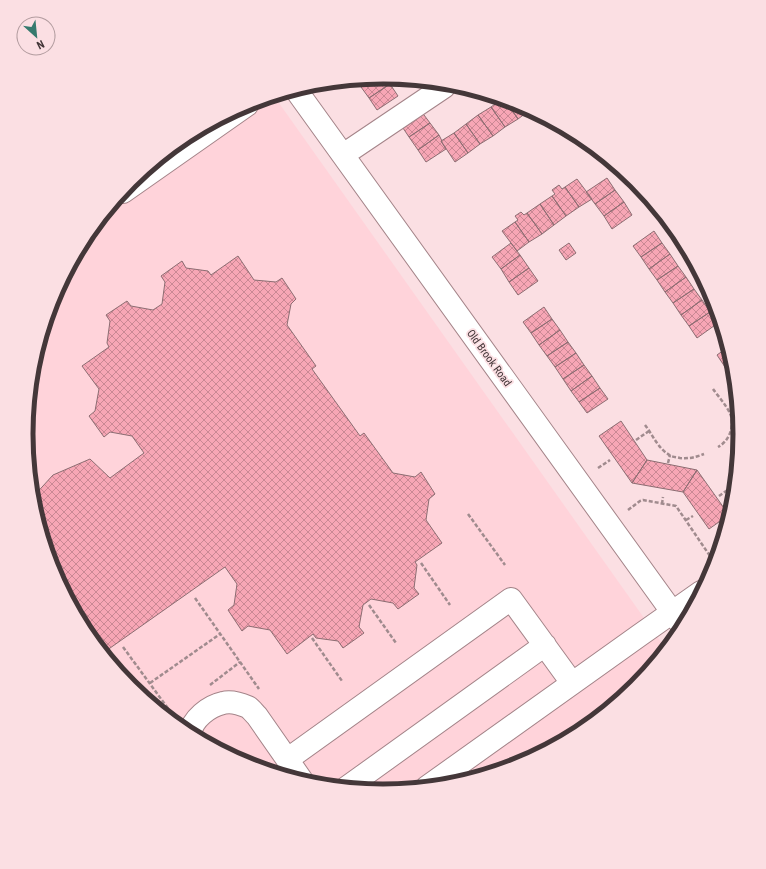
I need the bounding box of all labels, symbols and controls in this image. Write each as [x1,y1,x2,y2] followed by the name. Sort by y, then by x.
[16,16,56,56] north arrow
[34,37,46,52] text: N
[464,327,514,389] street label: Old Brook Road

